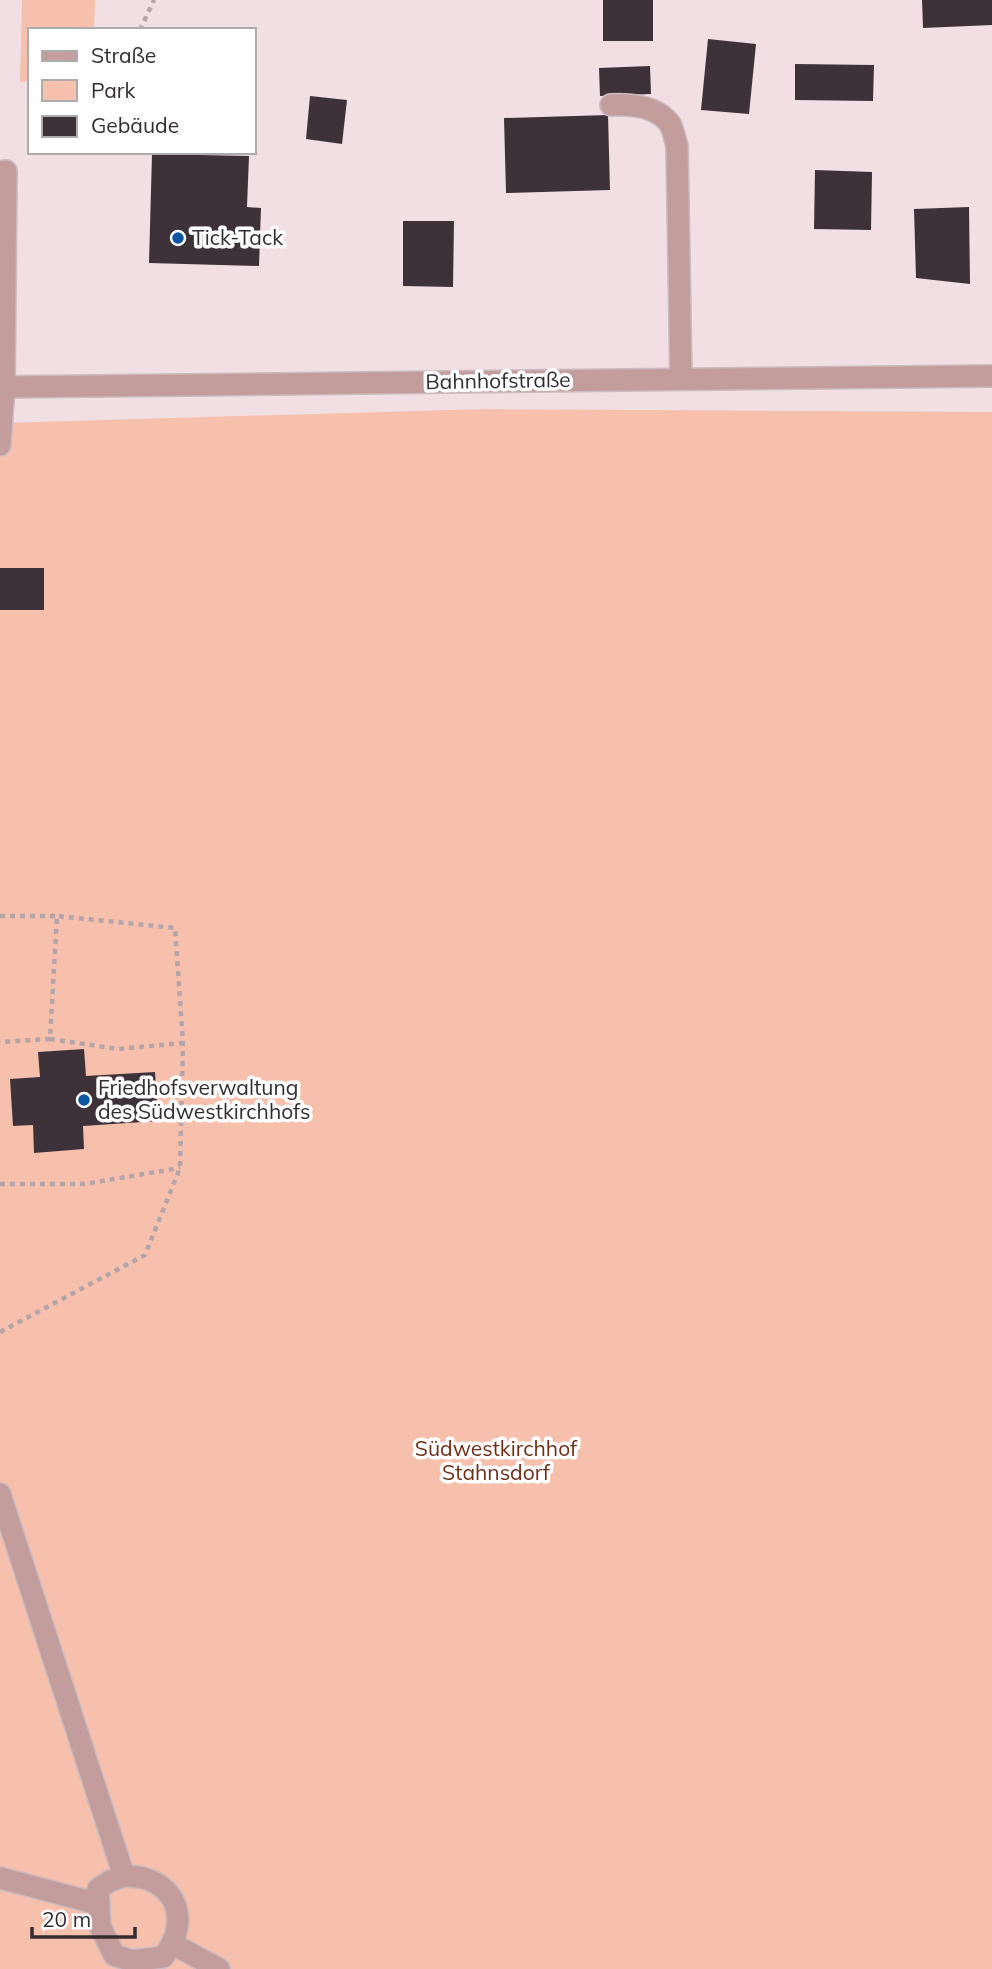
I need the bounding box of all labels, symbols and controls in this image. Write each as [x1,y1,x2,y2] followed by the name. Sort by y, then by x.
[28,28,256,154] legend
[91,42,156,68] text: Straße
[91,77,135,103] text: Park
[91,112,179,138] text: Gebäude
[192,224,283,250] place label: Tick-Tack
[170,230,186,246] marker: Tick-Tack
[425,366,571,394] street label: Bahnhofstraße
[98,1074,311,1124] place label: Friedhofsverwaltung des Südwestkirchhofs
[76,1092,92,1108] marker: Friedhofsverwaltung des Südwestkirchhofs
[415,1435,578,1485] park label: Südwestkirchhof Stahnsdorf
[32,1896,135,1940] scale bar
[42,1906,91,1932] text: 20 m

